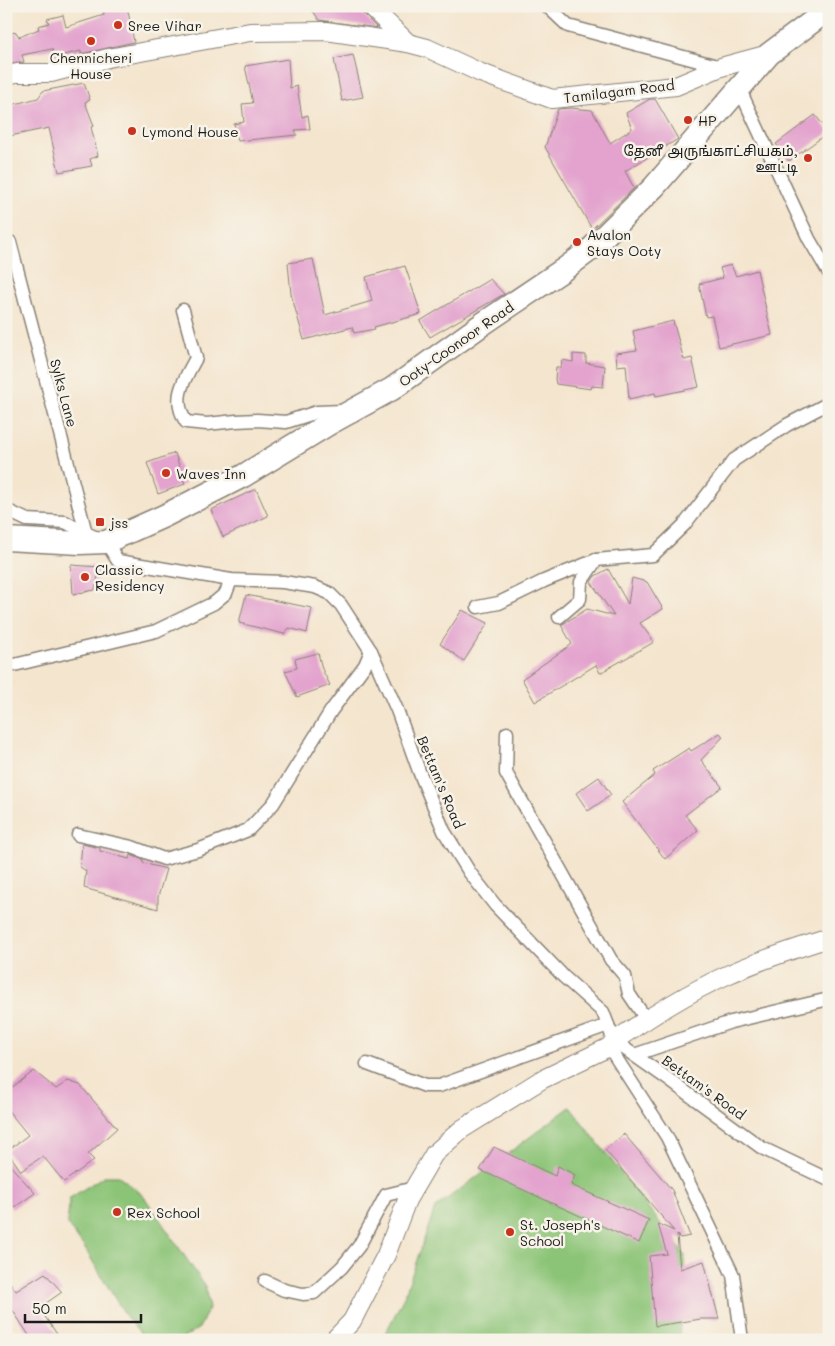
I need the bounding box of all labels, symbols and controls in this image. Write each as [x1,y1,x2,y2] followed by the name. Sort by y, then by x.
[128,16,202,35] place label: Sree Vihar
[112,19,124,31] marker: Sree Vihar
[85,35,97,47] marker: Chennicheri House
[50,48,132,83] place label: Chennicheri House
[562,75,676,107] street label: Tamilagam Road
[698,111,717,130] place label: HP
[682,114,694,126] marker: HP
[142,122,239,141] place label: Lymond House
[126,125,138,137] marker: Lymond House
[624,141,798,176] place label: தேனீ அருங்காட்சியகம், ஊட்டி
[802,152,814,164] marker: தேனீ அருங்காட்சியகம், ஊட்டி
[587,225,661,260] place label: Avalon Stays Ooty
[571,236,583,248] marker: Avalon Stays Ooty
[395,297,517,391] street label: Ooty-Coonoor Road
[46,357,82,429] street label: Sylks Lane
[176,464,246,483] place label: Waves Inn
[160,467,172,479] marker: Waves Inn
[108,513,128,532] place label: jss
[94,516,106,528] marker: jss
[95,560,165,595] place label: Classic Residency
[79,571,91,583] marker: Classic Residency
[413,733,469,831] street label: Bettam's Road
[658,1050,750,1124] street label: Bettam's Road
[127,1203,200,1222] place label: Rex School
[111,1206,123,1218] marker: Rex School
[520,1215,601,1250] place label: St. Joseph's School
[504,1226,516,1238] marker: St. Joseph's School
[25,1291,141,1323] scale bar
[32,1298,67,1318] text: 50 m

